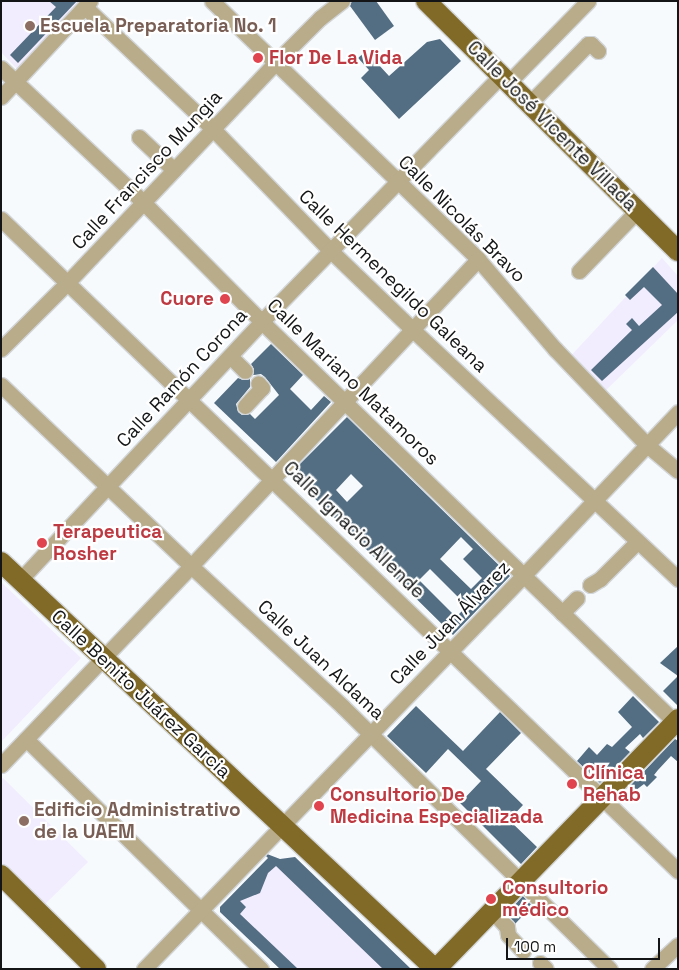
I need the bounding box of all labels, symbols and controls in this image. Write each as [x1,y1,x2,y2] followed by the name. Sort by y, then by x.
[40,15,277,37] place label: Escuela Preparatoria No. 1
[24,20,36,32] marker: Escuela Preparatoria No. 1
[462,36,642,216] street label: Calle José Vicente Villada
[269,47,403,69] place label: Flor De La Vida
[251,51,265,65] marker: Flor De La Vida
[67,86,227,254] street label: Calle Francisco Mungia
[394,151,530,287] street label: Calle Nicolás Bravo
[294,185,492,377] street label: Calle Hermenegildo Galeana
[160,288,214,310] place label: Cuore
[218,292,232,306] marker: Cuore
[262,294,444,470] street label: Calle Mariano Matamoros
[112,304,252,452] street label: Calle Ramón Corona
[278,456,430,604] street label: Calle Ignacio Allende
[53,521,162,565] place label: Terapeutica Rosher
[35,536,49,550] marker: Terapeutica Rosher
[385,556,515,690] street label: Calle Juan Álvarez
[253,595,389,725] street label: Calle Juan Aldama
[47,605,235,783] street label: Calle Benito Juárez Garcia
[583,762,644,806] place label: Clínica Rehab
[565,777,579,791] marker: Clínica Rehab
[330,784,543,828] place label: Consultorio De Medicina Especializada
[34,799,241,843] place label: Edificio Administrativo de la UAEM
[312,799,326,813] marker: Consultorio De Medicina Especializada
[18,815,30,827] marker: Edificio Administrativo de la UAEM
[502,877,608,921] place label: Consultorio médico
[484,892,498,906] marker: Consultorio médico
[509,928,663,960] scale bar
[514,937,556,956] text: 100 m

